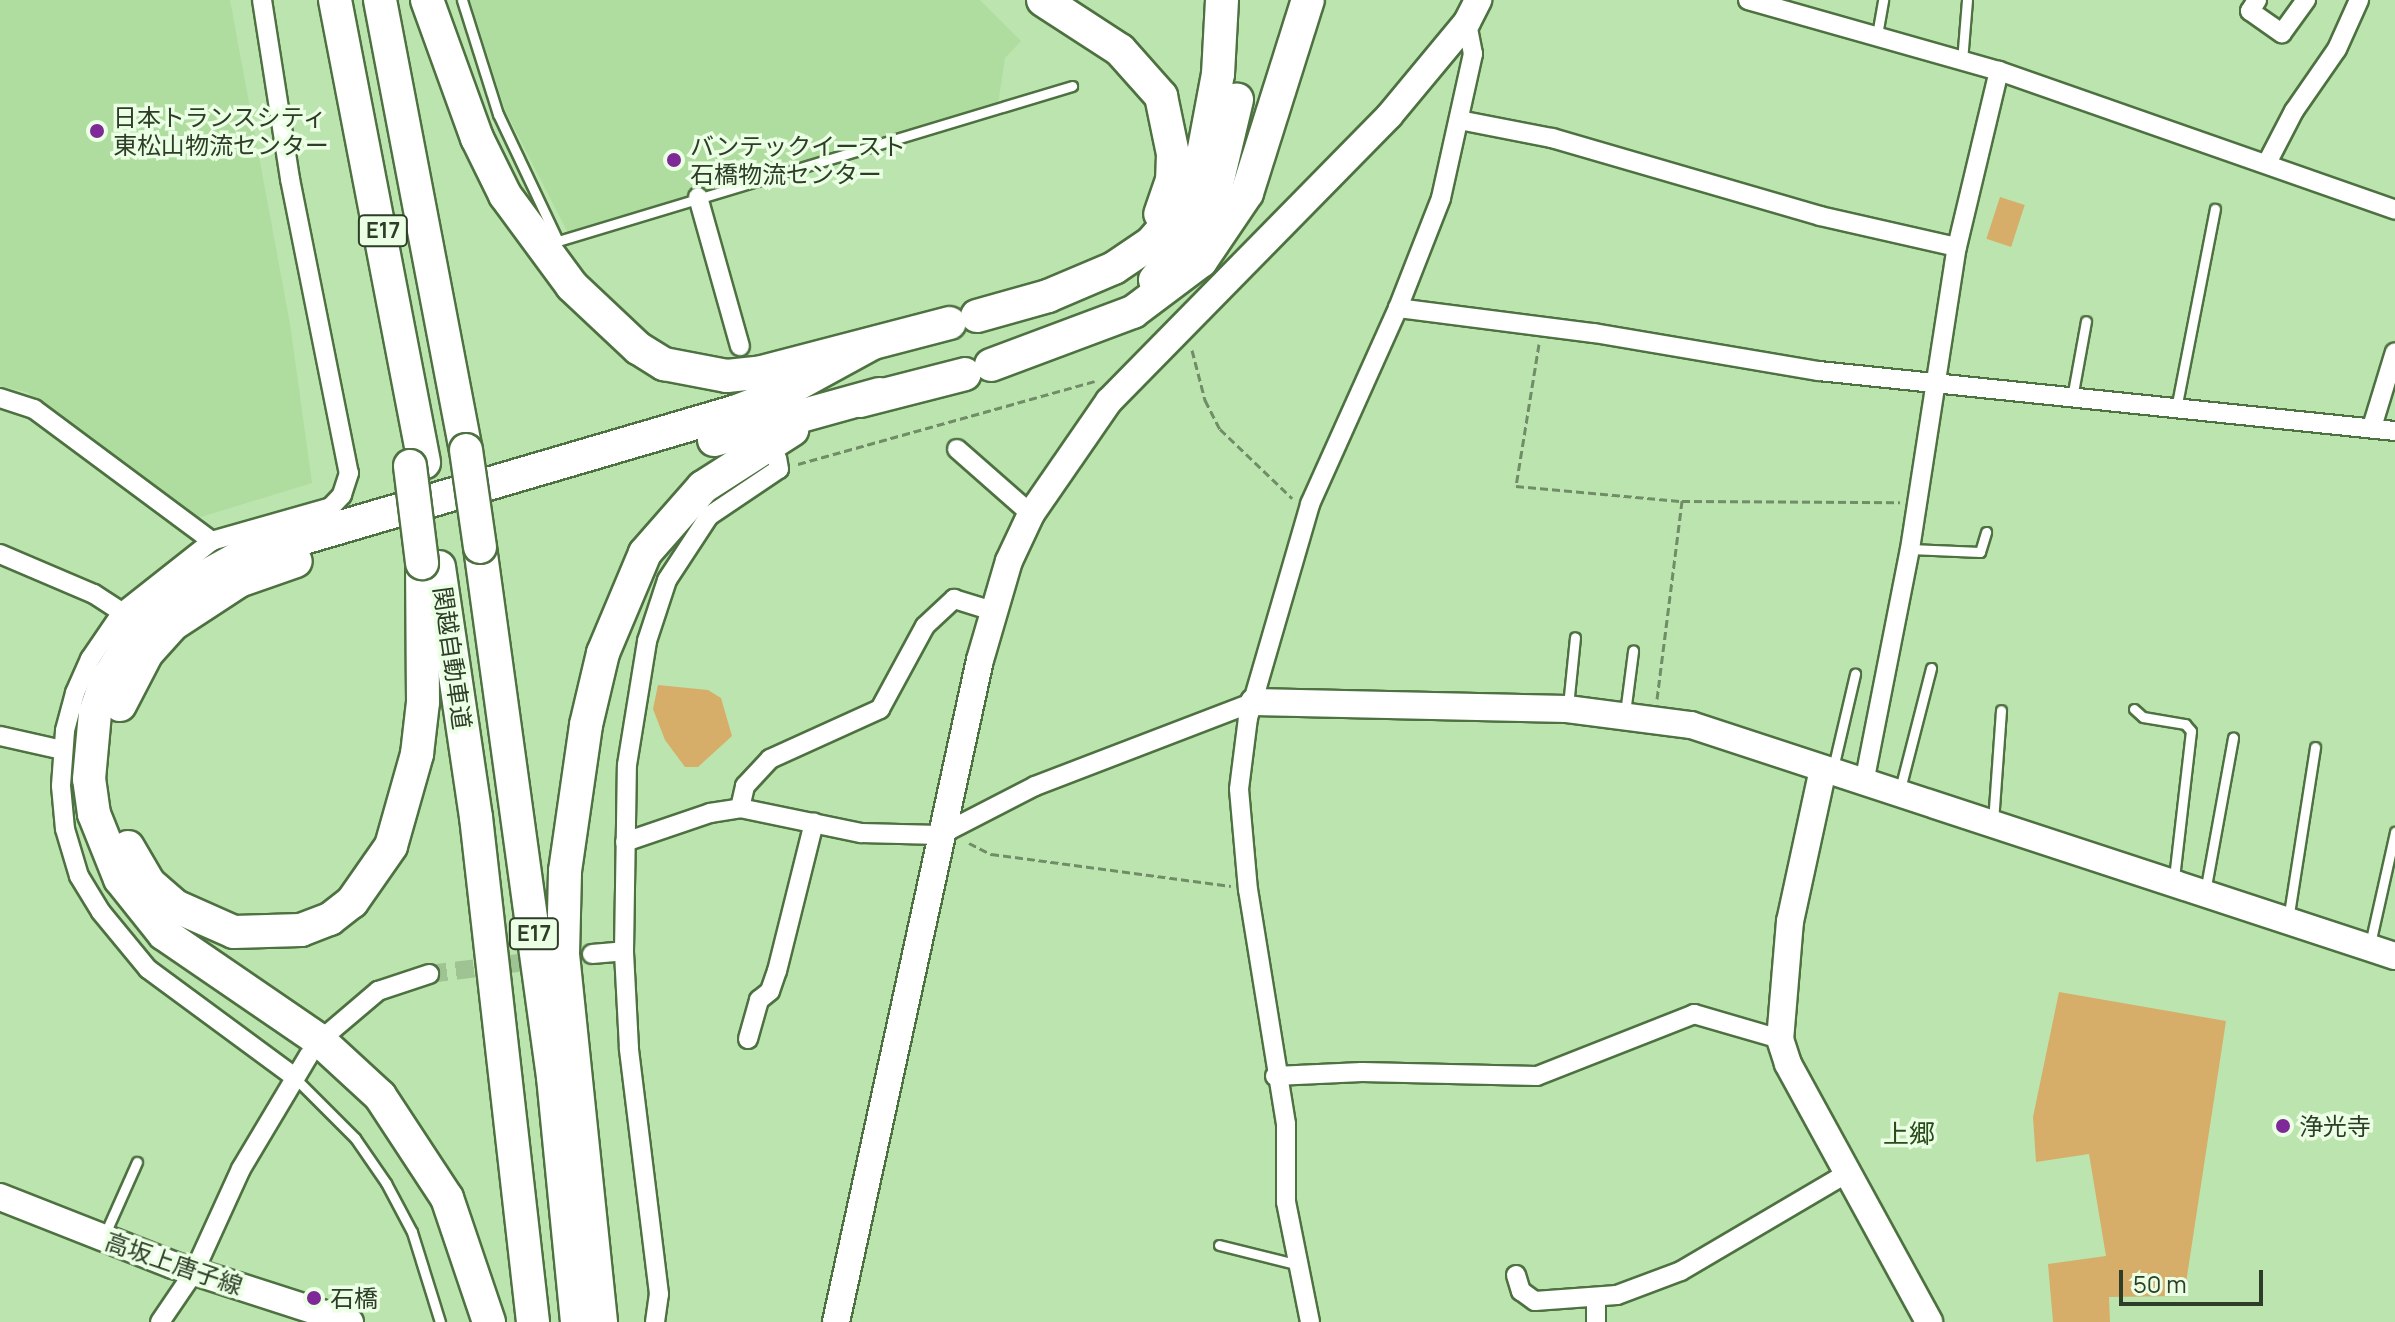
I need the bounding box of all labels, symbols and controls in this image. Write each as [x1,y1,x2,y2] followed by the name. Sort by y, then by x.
[113,103,329,159] place label: 日本トランスシティ 東松山物流センター
[88,122,106,140] marker: 日本トランスシティ 東松山物流センター
[690,132,906,188] place label: バンテックイースト 石橋物流センター
[665,151,683,169] marker: バンテックイースト 石橋物流センター
[357,213,409,249] road number: E17
[429,585,477,731] street label: 関越自動車道
[508,916,560,952] road number: E17
[2299,1112,2371,1140] place label: 浄光寺
[2274,1117,2292,1135] marker: 浄光寺
[1883,1118,1935,1150] district label: 上郷
[101,1226,247,1300] street label: 高坂上唐子線
[2123,1254,2267,1304] scale bar
[2133,1267,2187,1300] text: 50 m
[330,1284,378,1312] place label: 石橋
[305,1289,323,1307] marker: 石橋

